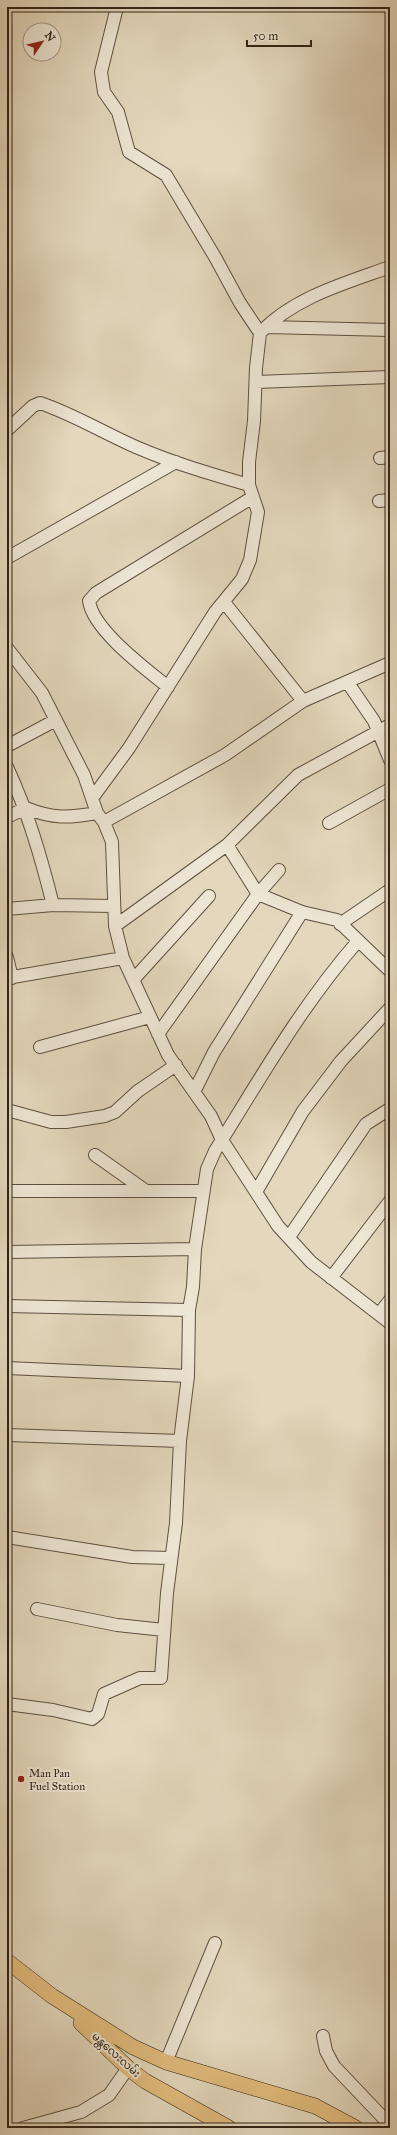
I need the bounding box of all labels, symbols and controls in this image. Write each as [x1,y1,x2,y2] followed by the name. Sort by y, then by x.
[22,22,62,62] north arrow
[247,22,311,48] scale bar
[42,29,58,45] text: N
[253,29,278,43] text: 50 m
[29,1767,85,1793] place label: Man Pan Fuel Station
[16,1774,26,1784] marker: Man Pan Fuel Station
[88,2029,144,2082] street label: မန္တလေးလမ်း

